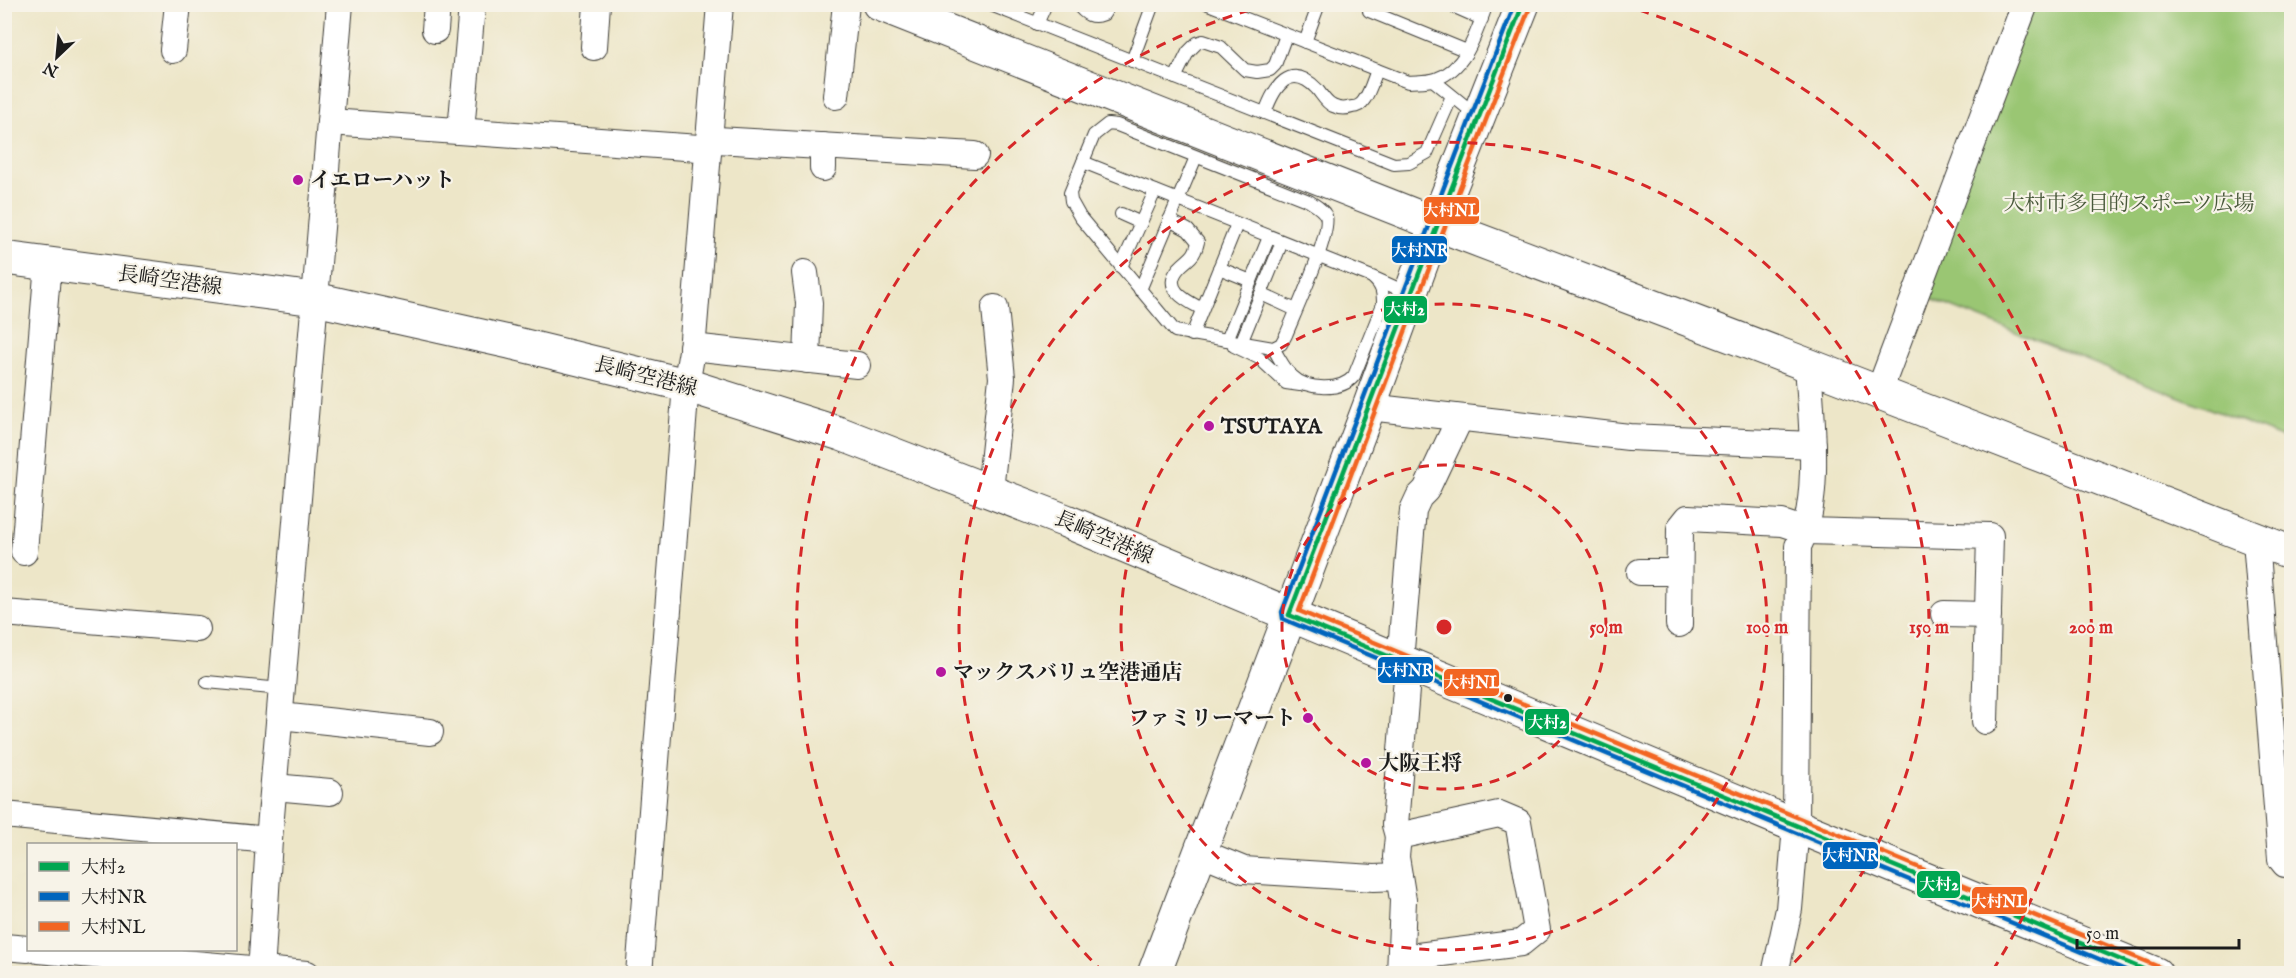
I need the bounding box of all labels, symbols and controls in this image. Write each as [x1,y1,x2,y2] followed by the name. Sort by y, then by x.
[27,27,87,87] north arrow
[41,57,63,81] text: N
[310,168,455,195] place label: イエローハット
[291,173,305,187] marker: イエローハット
[2003,191,2255,218] park label: 大村市多目的スポーツ広場
[1423,196,1480,225] line badge: 大村NL
[1422,202,1480,222] text: 大村NL
[1391,235,1448,264] line badge: 大村NR
[1391,242,1450,262] text: 大村NR
[116,261,224,302] street label: 長崎空港線
[1383,295,1428,324] line badge: 大村2
[1385,301,1425,321] text: 大村2
[591,352,700,403] street label: 長崎空港線
[1220,414,1324,441] place label: TSUTAYA
[1202,419,1216,433] marker: TSUTAYA
[1050,505,1157,571] street label: 長崎空港線
[1434,617,1454,637] centre of rings
[1589,617,1623,640] text: 50 m
[1746,617,1788,640] text: 100 m
[1909,617,1949,640] text: 150 m
[2069,617,2113,640] text: 200 m
[1377,656,1434,684] line badge: 大村NR
[953,660,1182,687] place label: マックスバリュ空港通店
[1376,662,1435,682] text: 大村NR
[934,665,948,679] marker: マックスバリュ空港通店
[1443,668,1500,697] line badge: 大村NL
[1443,674,1501,694] text: 大村NL
[1502,692,1514,704] unlabelled marker
[1128,706,1296,733] place label: ファミリーマート
[1524,708,1570,736] line badge: 大村2
[1301,711,1315,725] marker: ファミリーマート
[1527,714,1567,734] text: 大村2
[1378,751,1462,778] place label: 大阪王将
[1359,756,1373,770] marker: 大阪王将
[1822,841,1879,870] line badge: 大村NR
[27,843,237,951] legend
[1821,847,1880,867] text: 大村NR
[81,857,125,880] text: 大村2
[1916,870,1961,899] line badge: 大村2
[1919,876,1959,896] text: 大村2
[1971,886,2028,915] line badge: 大村NL
[81,887,148,910] text: 大村NR
[1970,893,2028,913] text: 大村NL
[2077,912,2239,950] scale bar
[81,917,146,940] text: 大村NL
[2086,923,2119,946] text: 50 m

